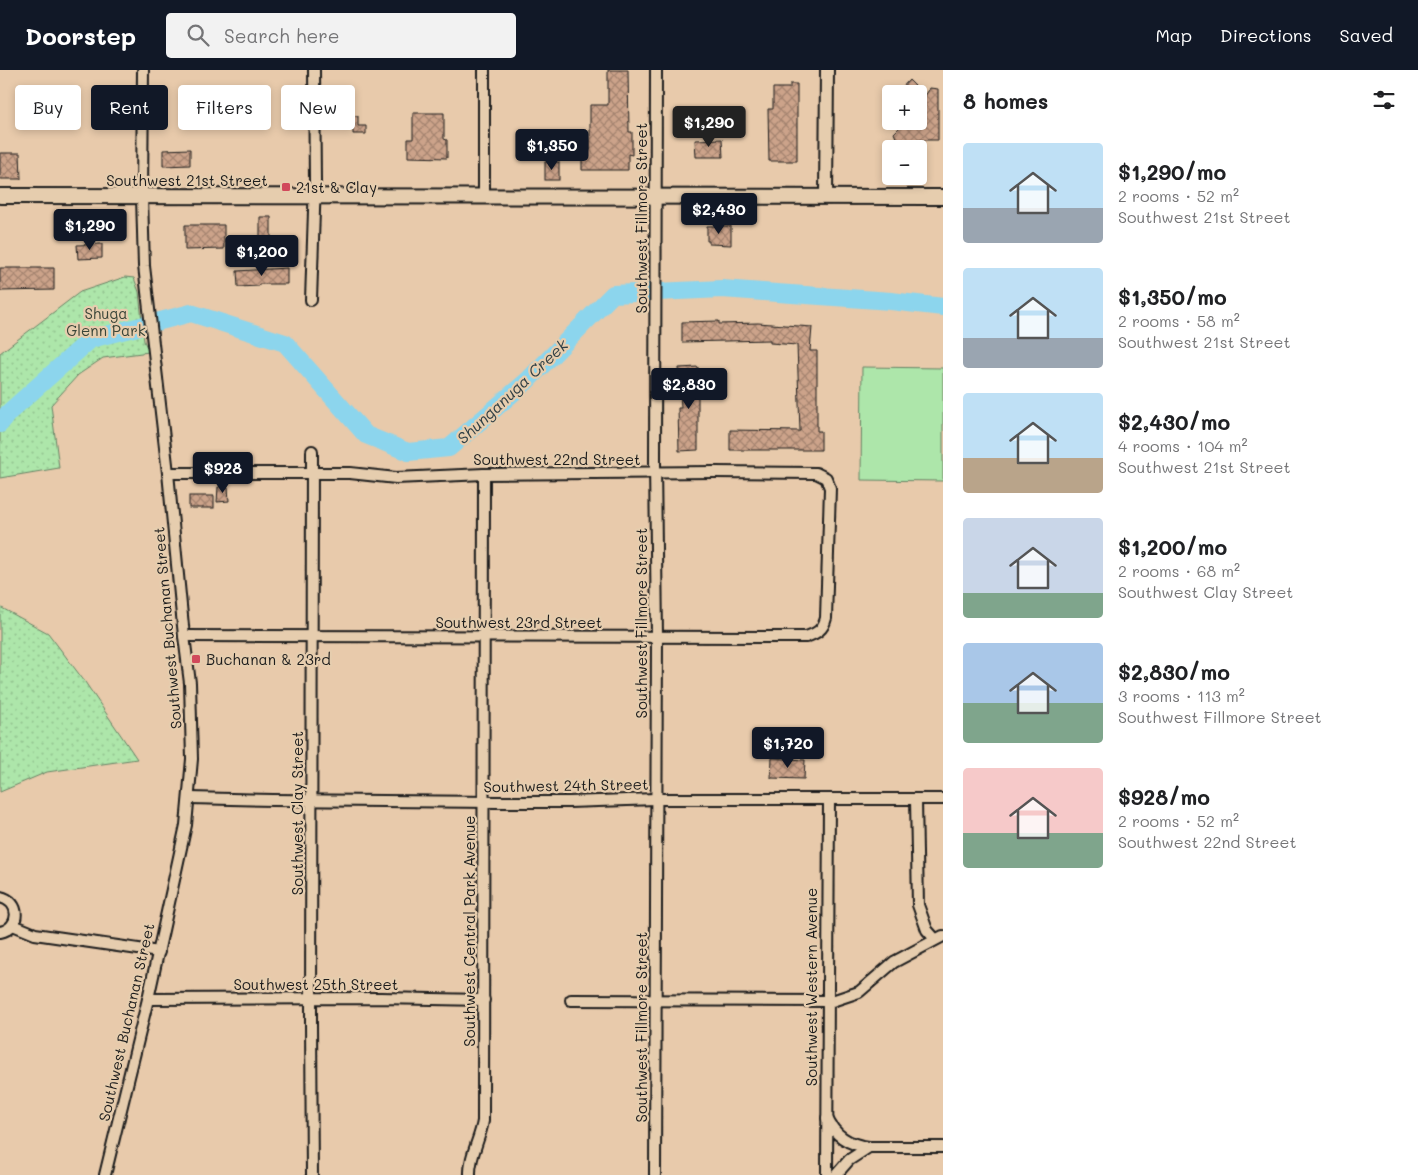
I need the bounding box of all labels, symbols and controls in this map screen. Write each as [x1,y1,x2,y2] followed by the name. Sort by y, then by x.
[166,13,516,58] search box
[25,20,136,51] text: Doorstep
[184,21,212,49] icon: search
[224,23,340,48] text: Search here
[1155,23,1192,47] text: Map
[1220,23,1312,47] text: Directions
[1340,23,1393,47] text: Saved
[15,85,81,130] chip: Buy
[91,85,168,130] chip: Rent
[178,85,271,130] chip: Filters
[281,85,355,130] chip: New
[882,85,927,185] map controls
[882,85,927,130] button: +
[1370,86,1398,114] icon: filters
[963,87,1048,114] text: 8 homes
[668,106,750,148] pin: $1,290
[684,111,734,132] text: $1,290
[631,123,651,313] street label: Southwest Fillmore Street
[511,128,593,171] pin: $1,350
[526,134,578,155] text: $1,350
[882,140,927,185] button: −
[1118,158,1226,185] text: $1,290/mo
[1003,163,1063,223] icon: home
[106,170,268,190] street label: Southwest 21st Street
[296,177,377,197] place label: 21st & Clay
[280,181,292,193] marker: 21st & Clay
[1118,185,1239,206] text: 2 rooms · 52 m²
[678,192,760,235] pin: $2,430
[692,198,746,219] text: $2,430
[1118,206,1291,227] text: Southwest 21st Street
[49,208,131,251] pin: $1,290
[65,214,115,235] text: $1,290
[221,234,303,277] pin: $1,200
[236,240,288,261] text: $1,200
[1118,283,1227,310] text: $1,350/mo
[1003,288,1063,348] icon: home
[66,303,146,340] park label: Shuga Glenn Park
[1118,310,1240,331] text: 2 rooms · 58 m²
[1118,331,1291,352] text: Southwest 21st Street
[452,334,572,448] water label: Shunganuga Creek
[648,368,730,410] pin: $2,830
[662,373,716,394] text: $2,830
[1118,408,1230,435] text: $2,430/mo
[1003,413,1063,473] icon: home
[1118,435,1248,456] text: 4 rooms · 104 m²
[473,449,641,469] street label: Southwest 22nd Street
[193,452,253,494] pin: $928
[1118,456,1291,477] text: Southwest 21st Street
[204,457,242,478] text: $928
[148,526,186,730] street label: Southwest Buchanan Street
[631,528,651,718] street label: Southwest Fillmore Street
[1118,533,1227,560] text: $1,200/mo
[1003,538,1063,598] icon: home
[1118,560,1240,581] text: 2 rooms · 68 m²
[1118,581,1293,602] text: Southwest Clay Street
[436,612,602,632] street label: Southwest 23rd Street
[206,649,331,669] place label: Buchanan & 23rd
[190,653,202,665] marker: Buchanan & 23rd
[1118,658,1230,685] text: $2,830/mo
[1003,663,1063,723] icon: home
[1118,685,1245,706] text: 3 rooms · 113 m²
[1118,706,1322,727] text: Southwest Fillmore Street
[747,726,829,769] pin: $1,720
[287,731,307,895] street label: Southwest Clay Street
[763,732,813,753] text: $1,720
[483,774,649,796] street label: Southwest 24th Street
[1118,783,1210,810] text: $928/mo
[1003,788,1063,848] icon: home
[1118,810,1239,831] text: 2 rooms · 52 m²
[459,815,479,1047] street label: Southwest Central Park Avenue
[1118,831,1296,852] text: Southwest 22nd Street
[801,888,821,1086] street label: Southwest Western Avenue
[93,921,159,1123] street label: Southwest Buchanan Street
[631,932,651,1122] street label: Southwest Fillmore Street
[234,974,398,994] street label: Southwest 25th Street

